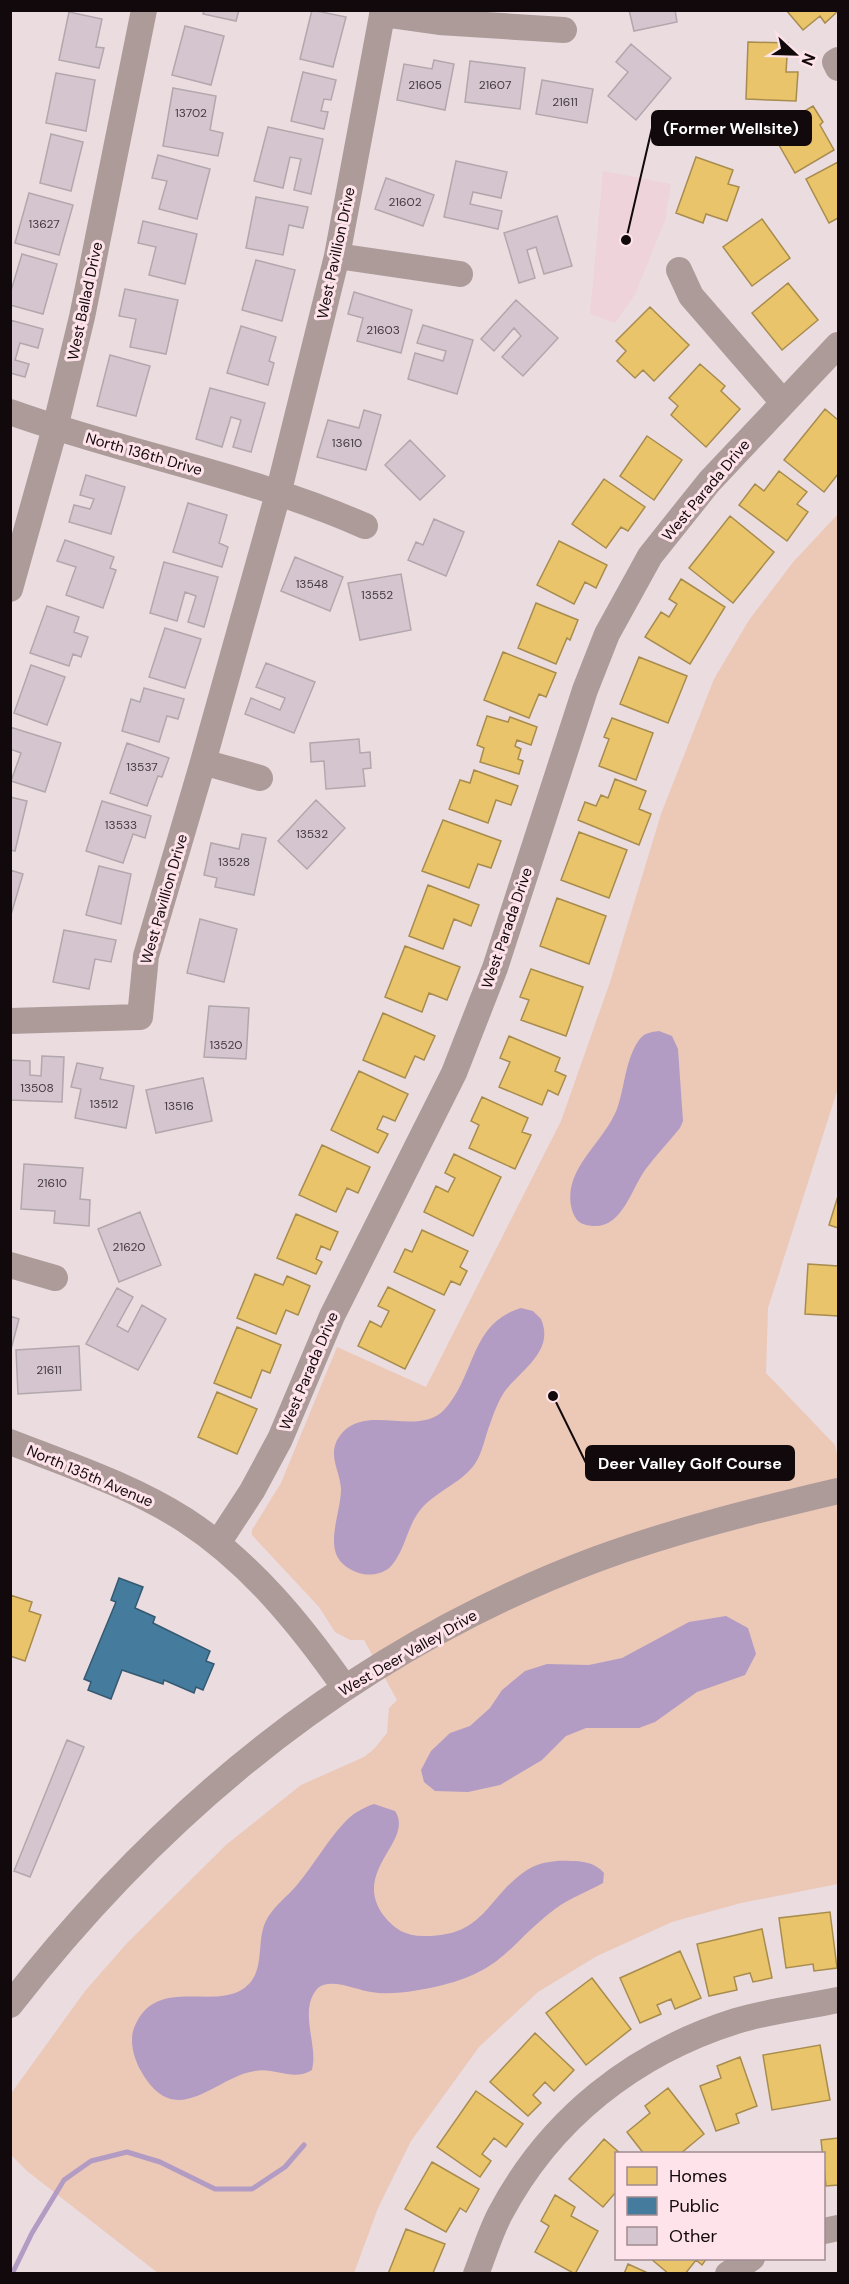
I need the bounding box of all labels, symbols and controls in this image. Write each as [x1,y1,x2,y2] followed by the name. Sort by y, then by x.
[765,24,825,84] north arrow
[797,50,820,69] text: N
[408,77,442,93] house number: 21605
[479,77,511,93] house number: 21607
[552,94,578,110] house number: 21611
[175,105,207,121] house number: 13702
[652,111,811,145] callout: (Former Wellsite)
[663,118,799,139] text: (Former Wellsite)
[312,185,360,321] street label: West Pavillion Drive
[388,194,422,210] house number: 21602
[28,216,60,232] house number: 13627
[63,240,107,362] street label: West Ballad Drive
[366,322,400,338] house number: 21603
[83,428,205,480] street label: North 136th Drive
[332,435,362,451] house number: 13610
[658,435,754,545] street label: West Parada Drive
[296,576,328,592] house number: 13548
[361,587,393,603] house number: 13552
[126,759,158,775] house number: 13537
[105,817,137,833] house number: 13533
[296,826,328,842] house number: 13532
[136,832,192,966] street label: West Pavillion Drive
[218,854,250,870] house number: 13528
[477,865,537,991] street label: West Parada Drive
[210,1037,242,1053] house number: 13520
[20,1080,54,1096] house number: 13508
[90,1096,118,1112] house number: 13512
[164,1098,194,1114] house number: 13516
[37,1175,67,1191] house number: 21610
[113,1239,145,1255] house number: 21620
[275,1309,343,1433] street label: West Parada Drive
[36,1362,62,1378] house number: 21611
[24,1440,156,1512] street label: North 135th Avenue
[586,1446,794,1480] callout: Deer Valley Golf Course
[598,1453,782,1474] text: Deer Valley Golf Course
[335,1605,481,1701] street label: West Deer Valley Drive
[615,2152,825,2260] legend
[669,2164,727,2188] text: Homes
[669,2194,720,2218] text: Public
[669,2224,718,2248] text: Other

